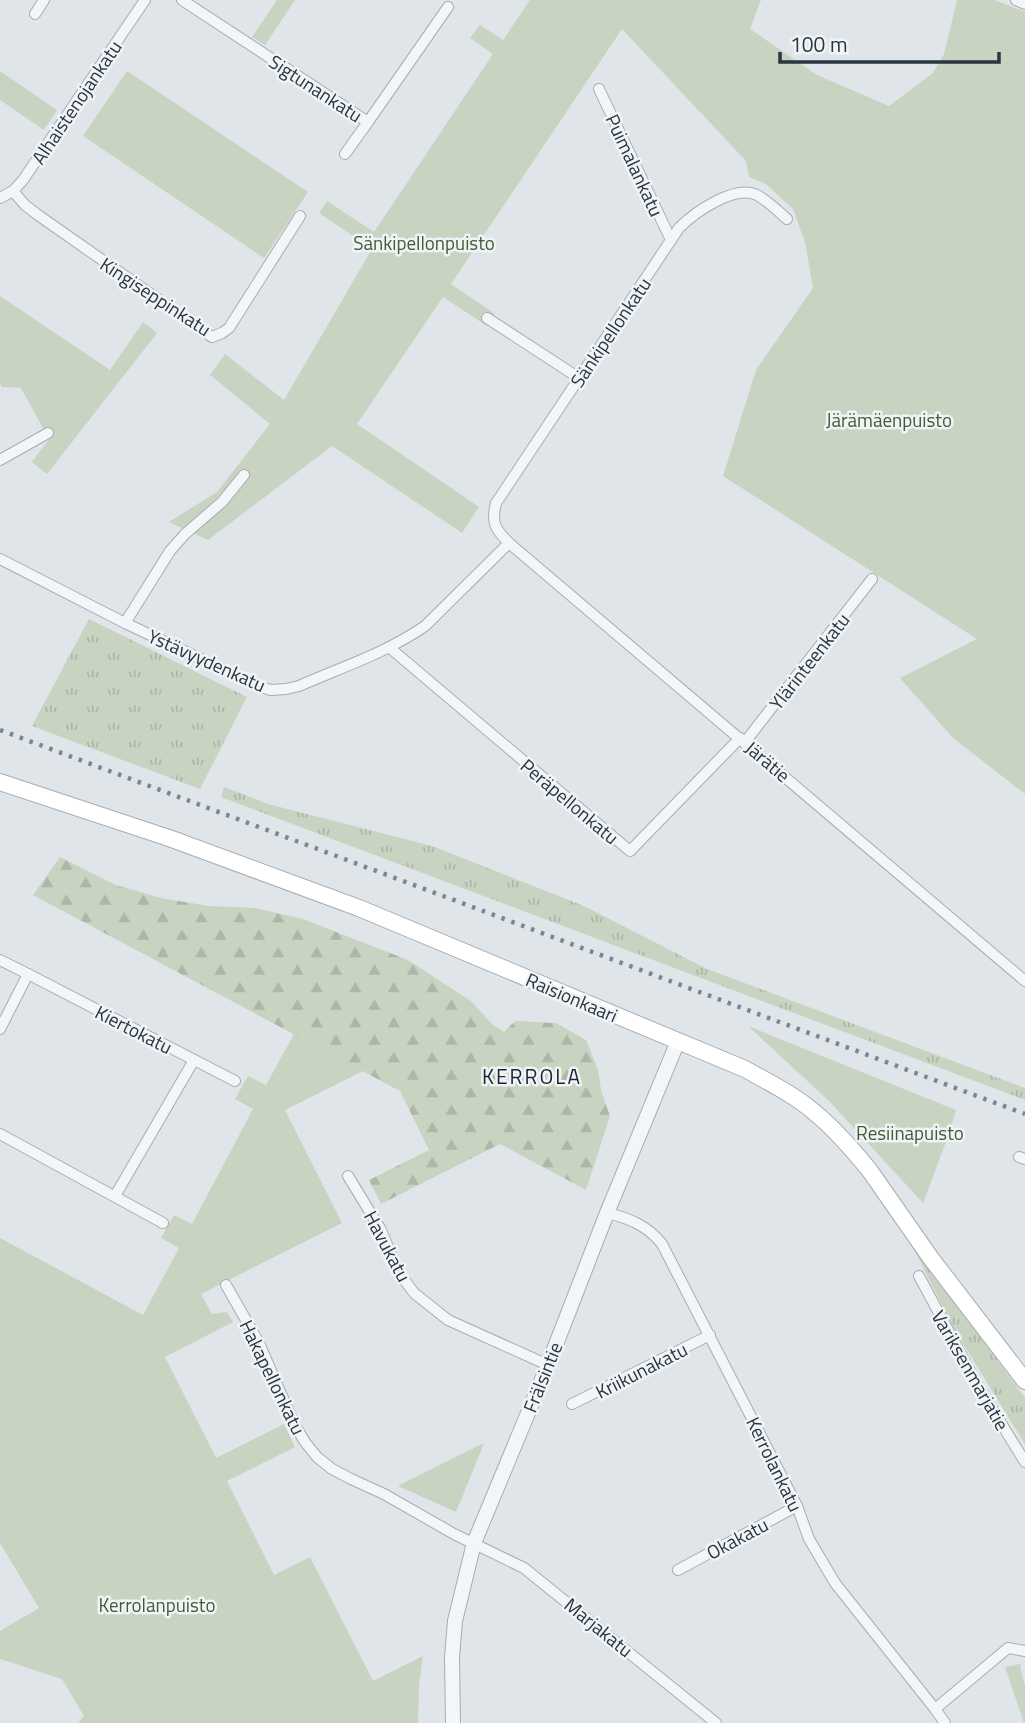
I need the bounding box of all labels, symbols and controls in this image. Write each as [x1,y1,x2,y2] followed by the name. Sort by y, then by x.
[780,21,999,65] scale bar
[790,28,847,60] text: 100 m
[24,34,128,170] street label: Alhaistenojankatu
[264,47,368,129] street label: Sigtunankatu
[599,109,671,221] street label: Puimalankatu
[353,228,495,257] park label: Sänkipellonpuisto
[95,249,217,343] street label: Kingiseppinkatu
[562,271,658,393] street label: Sänkipellonkatu
[826,405,952,434] park label: Järämäenpuisto
[762,606,856,716] street label: Ylärinteenkatu
[143,621,271,699] street label: Ystävyydenkatu
[739,733,797,789] street label: Järätie
[514,751,626,851] street label: Peräpellonkatu
[521,965,623,1029] street label: Raisionkaari
[90,997,178,1061] street label: Kiertokatu
[482,1060,582,1092] district label: KERROLA
[856,1118,964,1147] park label: Resiinapuisto
[357,1205,419,1287] street label: Havukatu
[925,1304,1017,1436] street label: Variksenmarjatie
[233,1315,313,1439] street label: Hakapellonkatu
[590,1334,692,1406] street label: Kriikunakatu
[515,1337,569,1417] street label: Frälsintie
[739,1412,811,1516] street label: Kerrolankatu
[701,1510,773,1566] street label: Okakatu
[98,1590,216,1619] park label: Kerrolanpuisto
[558,1590,640,1664] street label: Marjakatu

